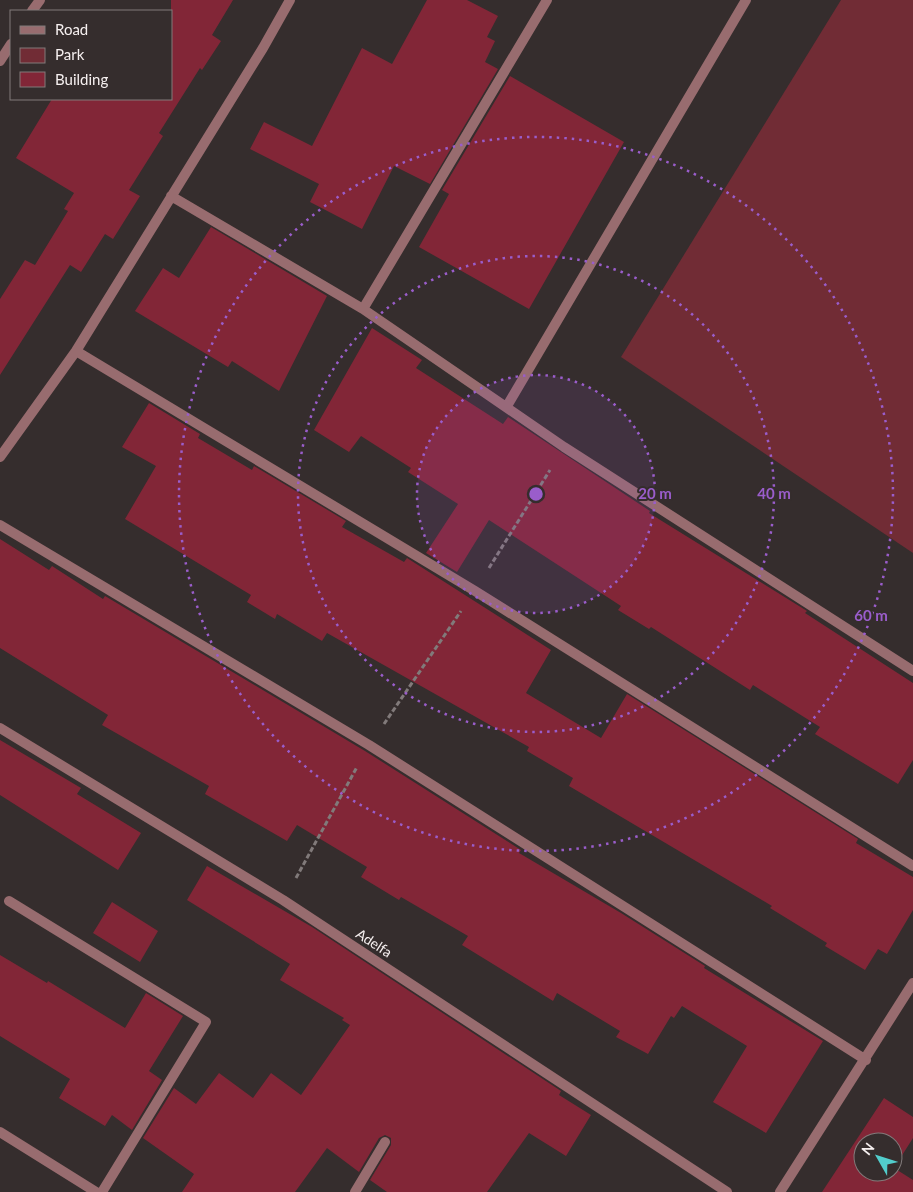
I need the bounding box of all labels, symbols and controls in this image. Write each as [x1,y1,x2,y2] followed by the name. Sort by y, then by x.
[10,10,172,100] legend
[55,20,88,38] text: Road
[55,45,85,63] text: Park
[55,70,108,88] text: Building
[638,484,672,502] text: 20 m
[757,484,791,502] text: 40 m
[527,485,545,503] centre of rings
[854,606,888,624] text: 60 m
[353,925,396,961] street label: Adelfa
[853,1132,903,1182] north arrow
[858,1139,878,1158] text: N

